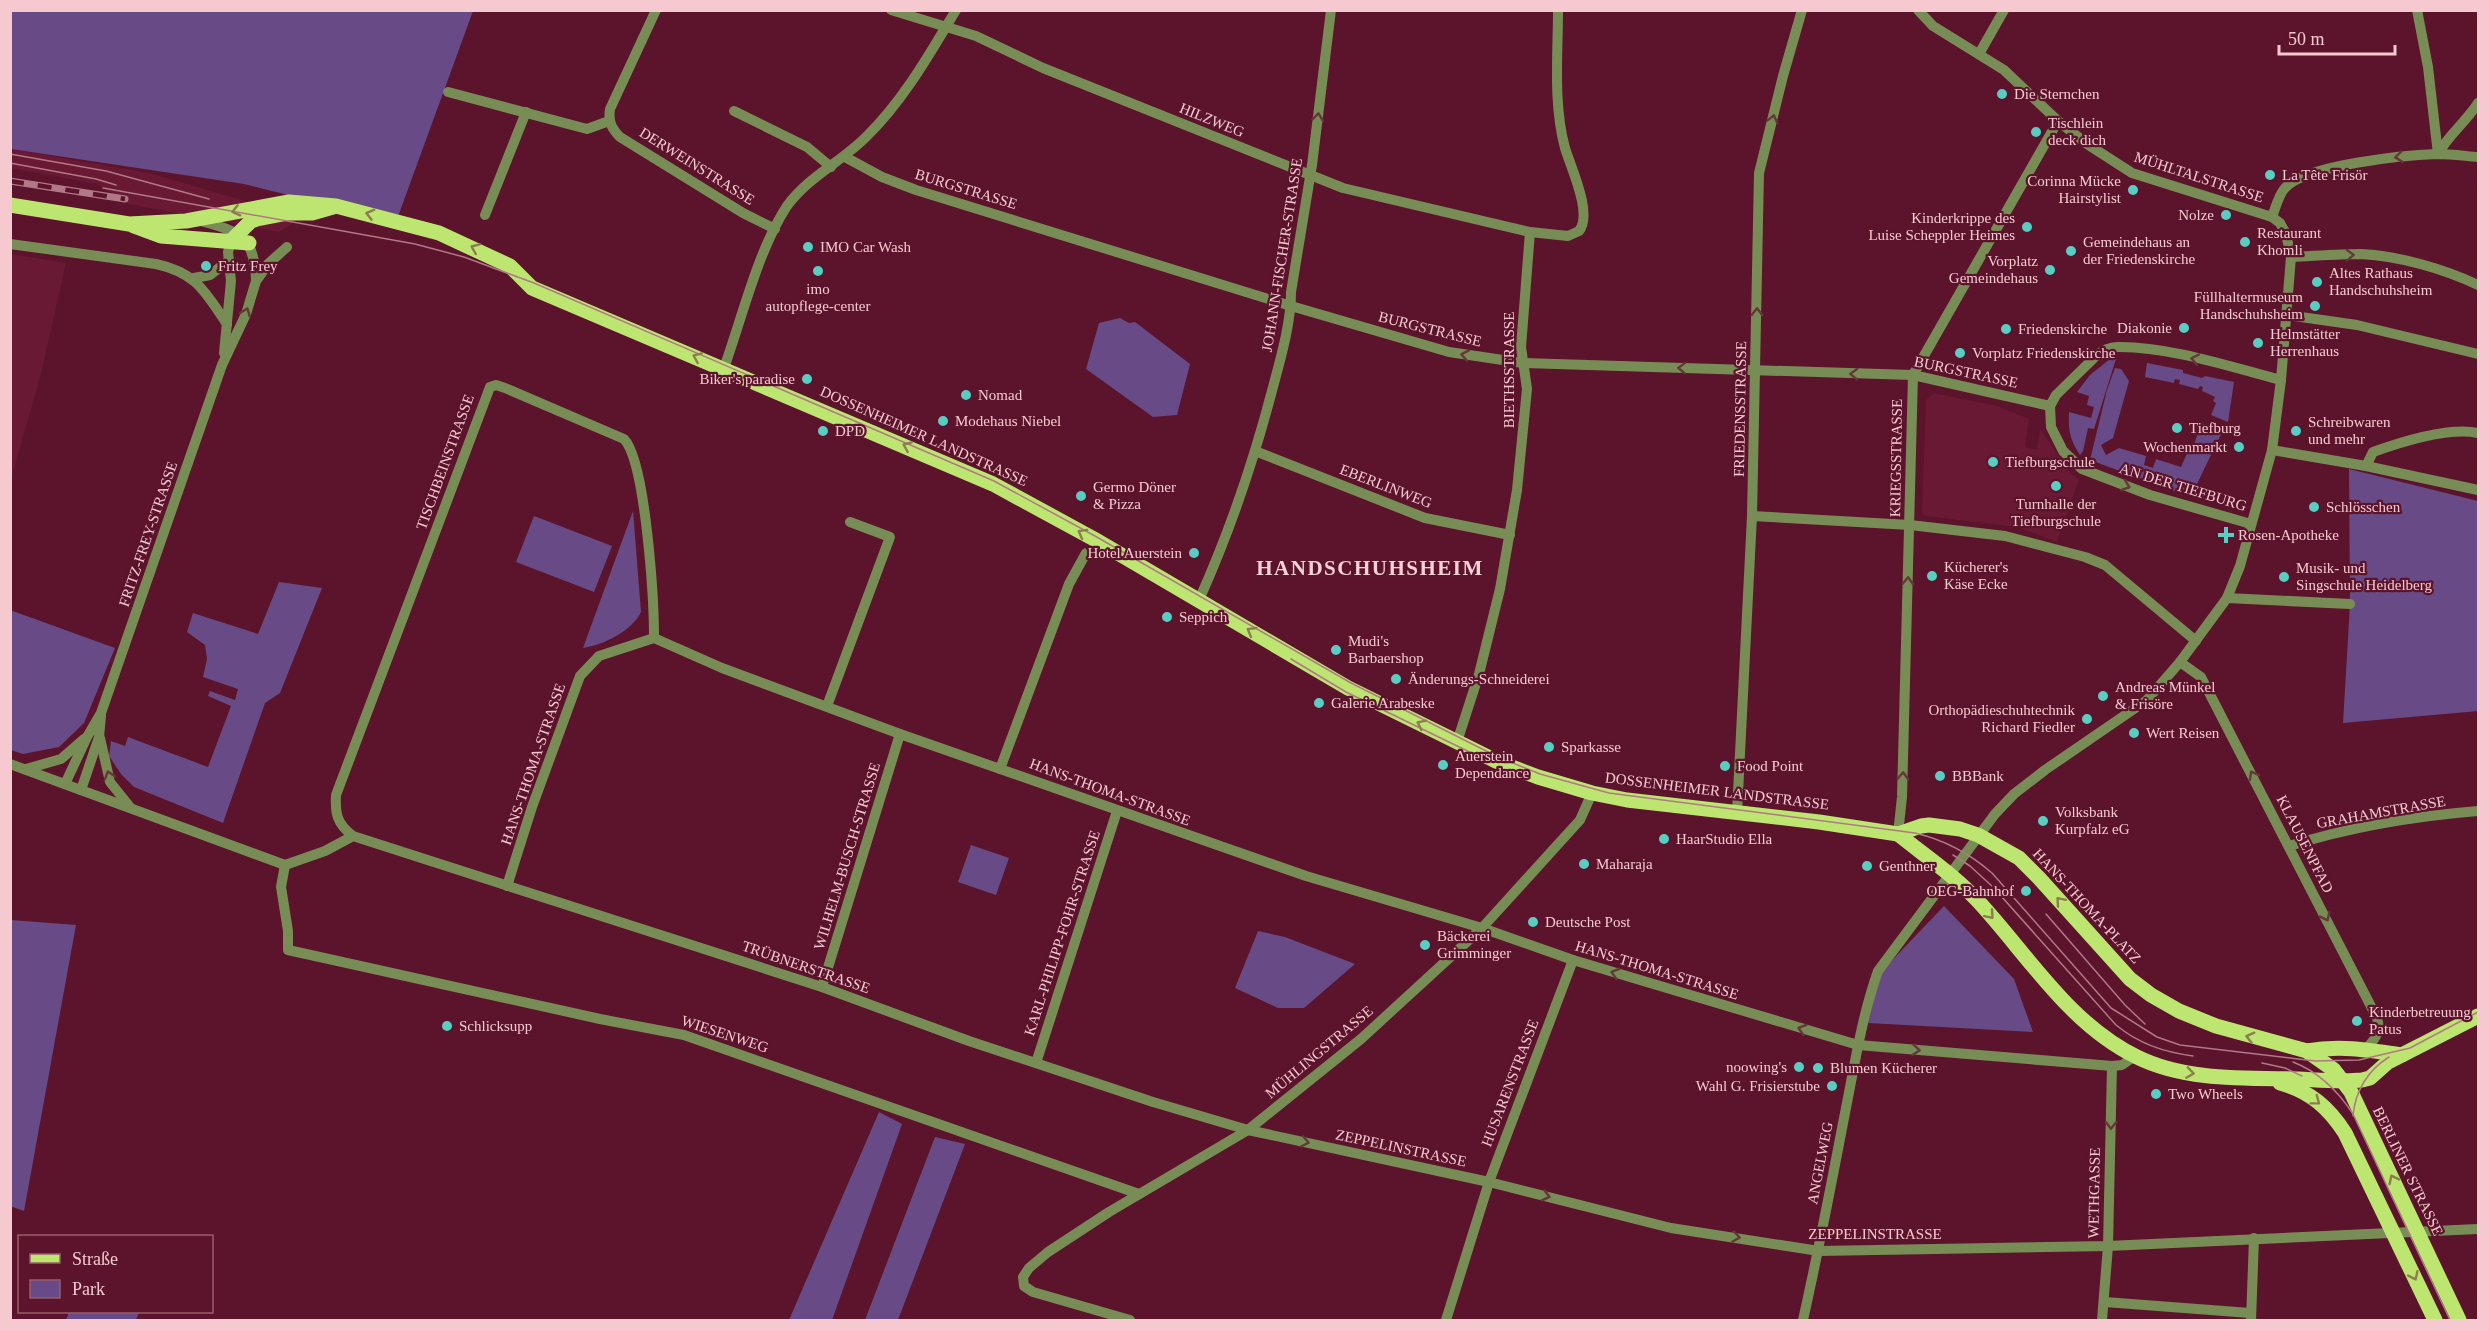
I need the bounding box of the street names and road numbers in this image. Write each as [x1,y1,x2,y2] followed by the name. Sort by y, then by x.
[1177,100,1247,140] street label: HILZWEG
[637,124,757,208] street label: DERWEINSTRASSE
[2132,149,2266,205] street label: MÜHLTALSTRASSE
[1259,157,1305,353] street label: JOHANN-FISCHER-STRASSE
[913,166,1019,212] street label: BURGSTRASSE
[1377,308,1483,350] street label: BURGSTRASSE
[1501,312,1517,428] street label: BIETHSSTRASSE
[1731,341,1749,477] street label: FRIEDENSSTRASSE
[1913,353,2019,391] street label: BURGSTRASSE
[818,383,1030,489] street label: DOSSENHEIMER LANDSTRASSE
[413,392,477,532] street label: TISCHBEINSTRASSE
[1887,399,1905,517] street label: KRIEGSSTRASSE
[116,459,180,609] street label: FRITZ-FREY-STRASSE
[2117,460,2249,514] street label: AN DER TIEFBURG
[1338,461,1435,511] street label: EBERLINWEG
[498,681,568,847] street label: HANS-THOMA-STRASSE
[1027,755,1193,829] street label: HANS-THOMA-STRASSE
[811,760,883,952] street label: WILHELM-BUSCH-STRASSE
[1604,769,1830,813] street label: DOSSENHEIMER LANDSTRASSE
[2274,793,2337,896] street label: KLAUSENPFAD
[2315,793,2447,831] street label: GRAHAMSTRASSE
[1021,828,1103,1038] street label: KARL-PHILIPP-FOHR-STRASSE
[2030,845,2144,967] street label: HANS-THOMA-PLATZ
[1573,937,1741,1003] street label: HANS-THOMA-STRASSE
[740,938,872,996] street label: TRÜBNERSTRASSE
[1262,1002,1376,1102] street label: MÜHLINGSTRASSE
[679,1012,771,1056] street label: WIESENWEG
[1478,1017,1542,1149] street label: HUSARENSTRASSE
[2370,1104,2446,1238] street label: BERLINER STRASSE
[1804,1120,1836,1206] street label: ANGELWEG
[1334,1126,1468,1170] street label: ZEPPELINSTRASSE
[2085,1147,2103,1239] street label: WETHGASSE
[1808,1226,1942,1242] street label: ZEPPELINSTRASSE

